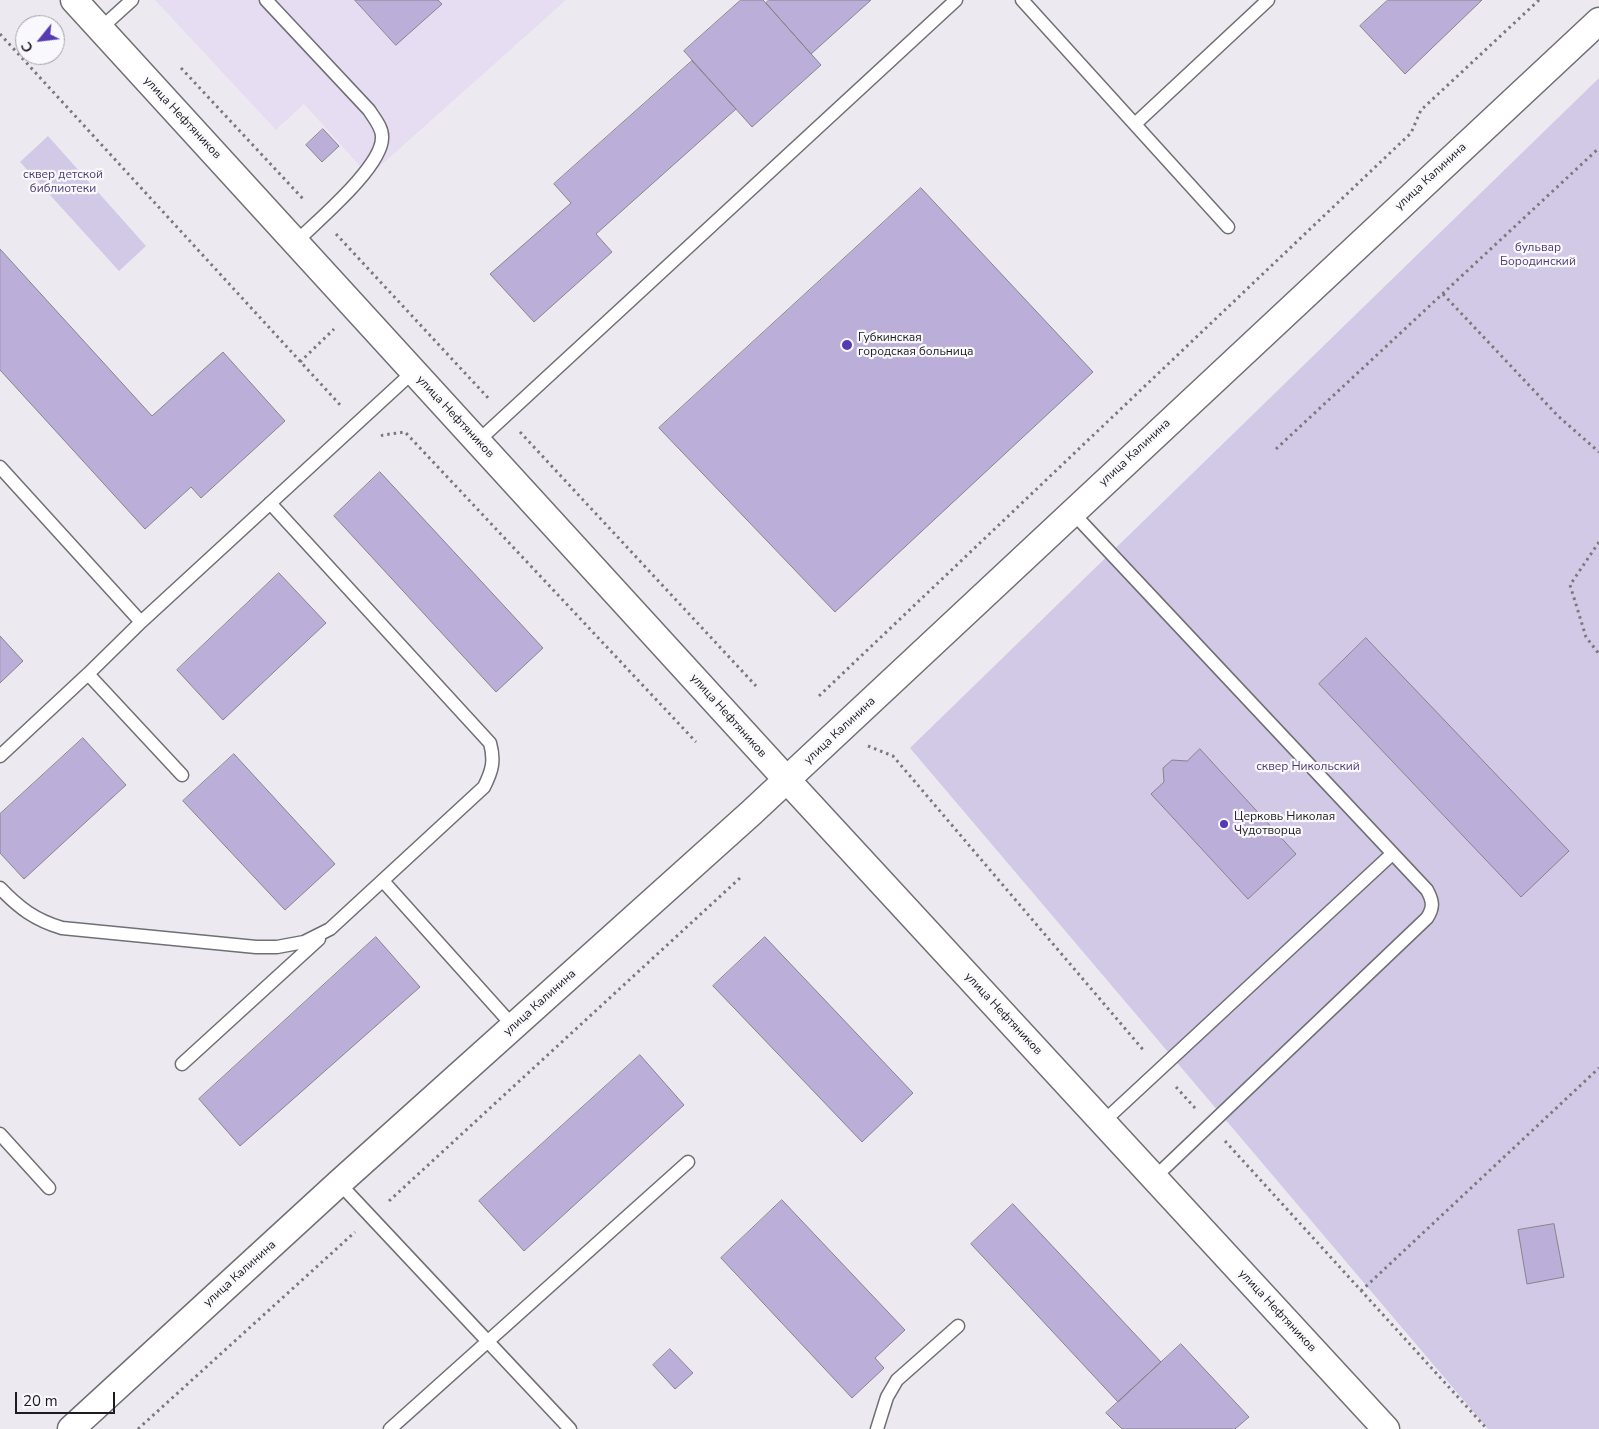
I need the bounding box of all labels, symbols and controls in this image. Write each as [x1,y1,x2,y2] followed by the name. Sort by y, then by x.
[15,15,65,65] north arrow
[17,38,38,56] text: С
[140,74,224,162] street label: улица Нефтяников
[1392,140,1470,214] street label: улица Калинина
[23,168,103,196] park label: сквер детской библиотеки
[1500,241,1576,269] park label: бульвар Бородинский
[858,331,974,359] place label: Губкинская городская больница
[840,338,854,352] marker: Губкинская городская больница
[413,373,497,461] street label: улица Нефтяников
[1096,416,1174,490] street label: улица Калинина
[687,671,769,761] street label: улица Нефтяников
[801,694,879,768] street label: улица Калинина
[1256,760,1360,774] park label: сквер Никольский
[1234,810,1335,838] place label: Церковь Николая Чудотворца
[1218,818,1230,830] marker: Церковь Николая Чудотворца
[501,967,579,1039] street label: улица Калинина
[961,970,1045,1058] street label: улица Нефтяников
[201,1238,279,1310] street label: улица Калинина
[1235,1267,1319,1355] street label: улица Нефтяников
[18,1382,118,1414] scale bar
[23,1391,58,1411] text: 20 m

